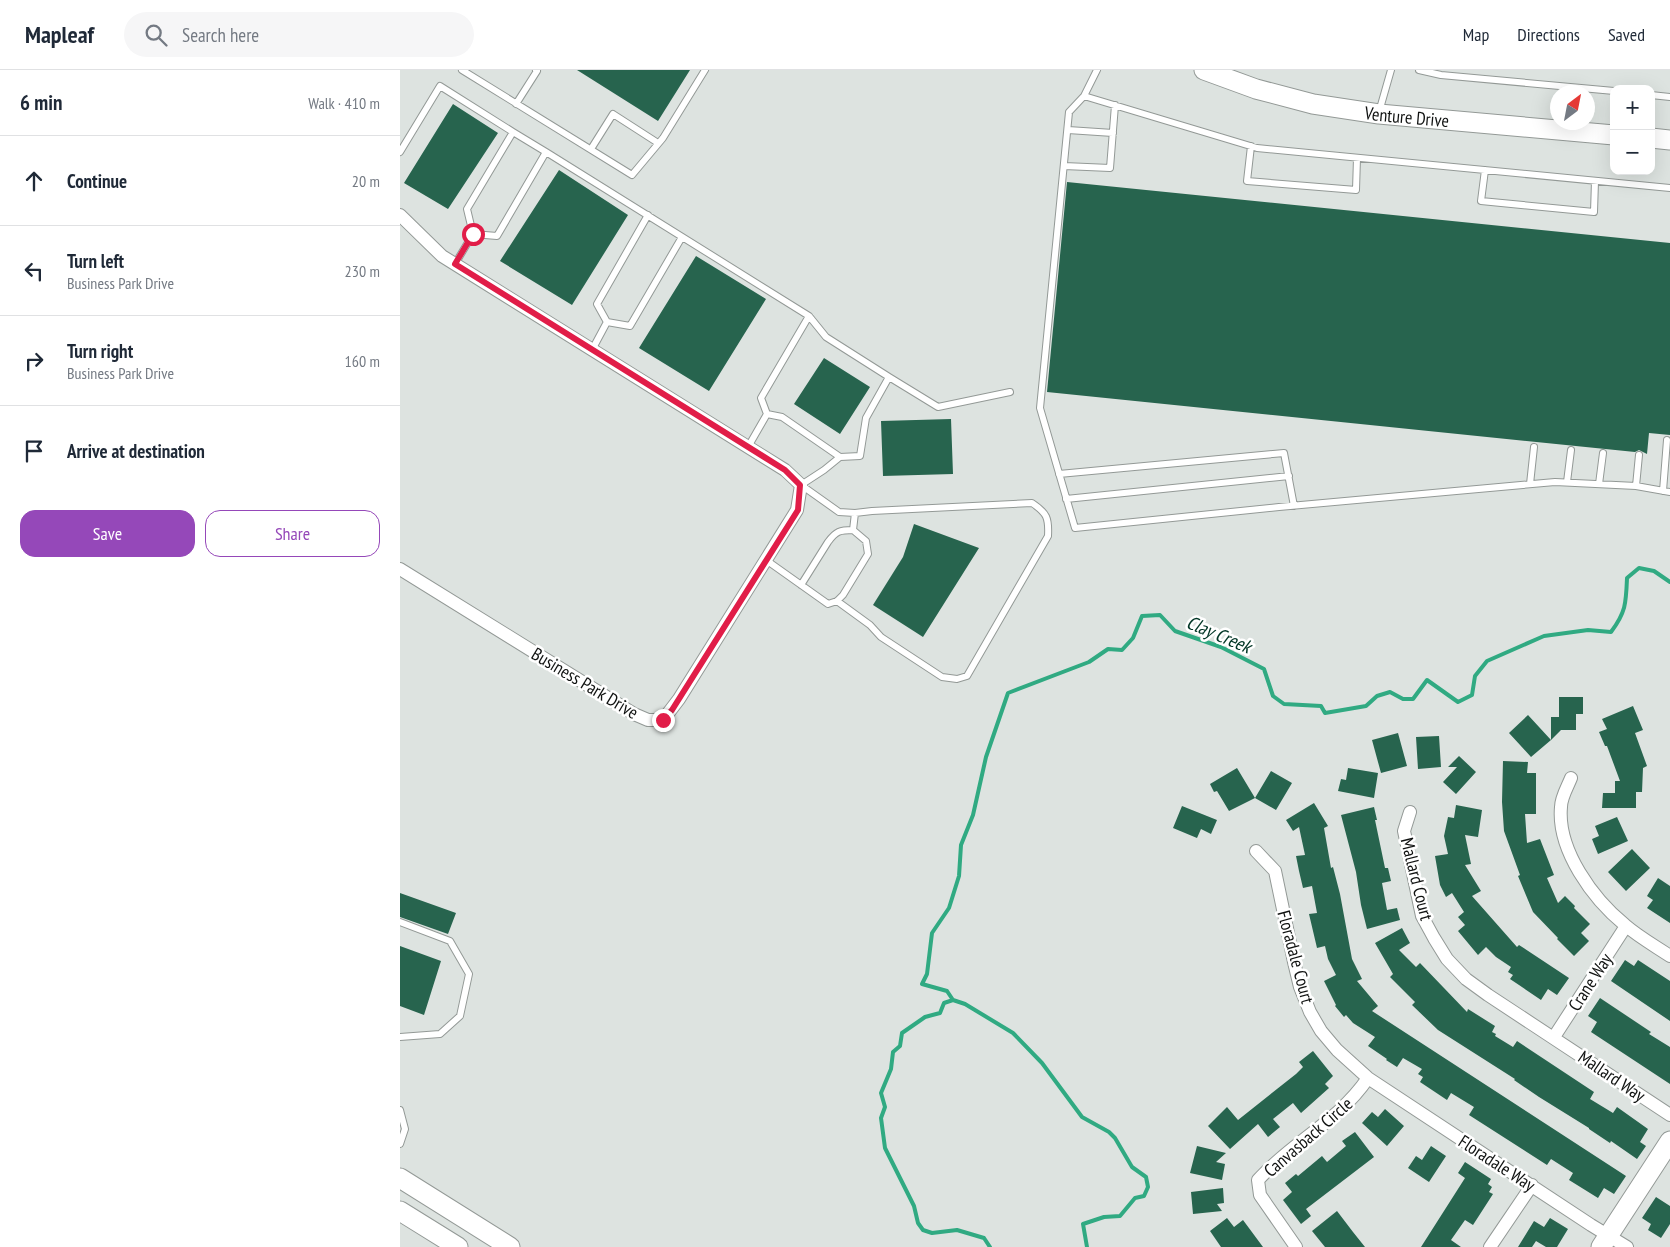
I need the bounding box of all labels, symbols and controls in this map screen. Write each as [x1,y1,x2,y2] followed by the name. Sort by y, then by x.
[124,12,474,57] search box
[25,19,94,50] text: Mapleaf
[142,21,170,49] icon: search
[182,23,259,47] text: Search here
[1463,23,1489,46] text: Map
[1517,23,1580,46] text: Directions
[1608,23,1645,46] text: Saved
[1550,85,1595,130] north arrow
[1610,85,1655,175] map controls
[1610,85,1655,130] button: +
[20,89,62,116] text: 6 min
[308,93,380,113] text: Walk · 410 m
[1362,100,1450,132] street label: Venture Drive
[1610,130,1655,175] button: −
[20,167,48,195] icon: ahead
[67,169,127,193] text: Continue
[352,171,380,191] text: 20 m
[462,223,485,246] route start
[67,249,124,273] text: Turn left
[20,257,48,285] icon: left
[345,261,380,281] text: 230 m
[67,273,174,293] text: Business Park Drive
[67,339,133,363] text: Turn right
[20,347,48,375] icon: right
[345,351,380,371] text: 160 m
[67,363,174,383] text: Business Park Drive
[20,437,48,465] icon: arrive
[67,439,205,463] text: Arrive at destination
[20,510,195,557] button: Save
[205,510,380,557] button: Share
[1183,610,1257,659] water label: Clay Creek
[527,642,643,724] street label: Business Park Drive
[652,709,675,732] route end
[1396,835,1438,923] street label: Mallard Court
[1273,908,1319,1006] street label: Floradale Court
[1563,949,1617,1015] street label: Crane Way
[1574,1045,1650,1107] street label: Mallard Way
[1259,1092,1357,1182] street label: Canvasback Circle
[1454,1130,1540,1196] street label: Floradale Way

